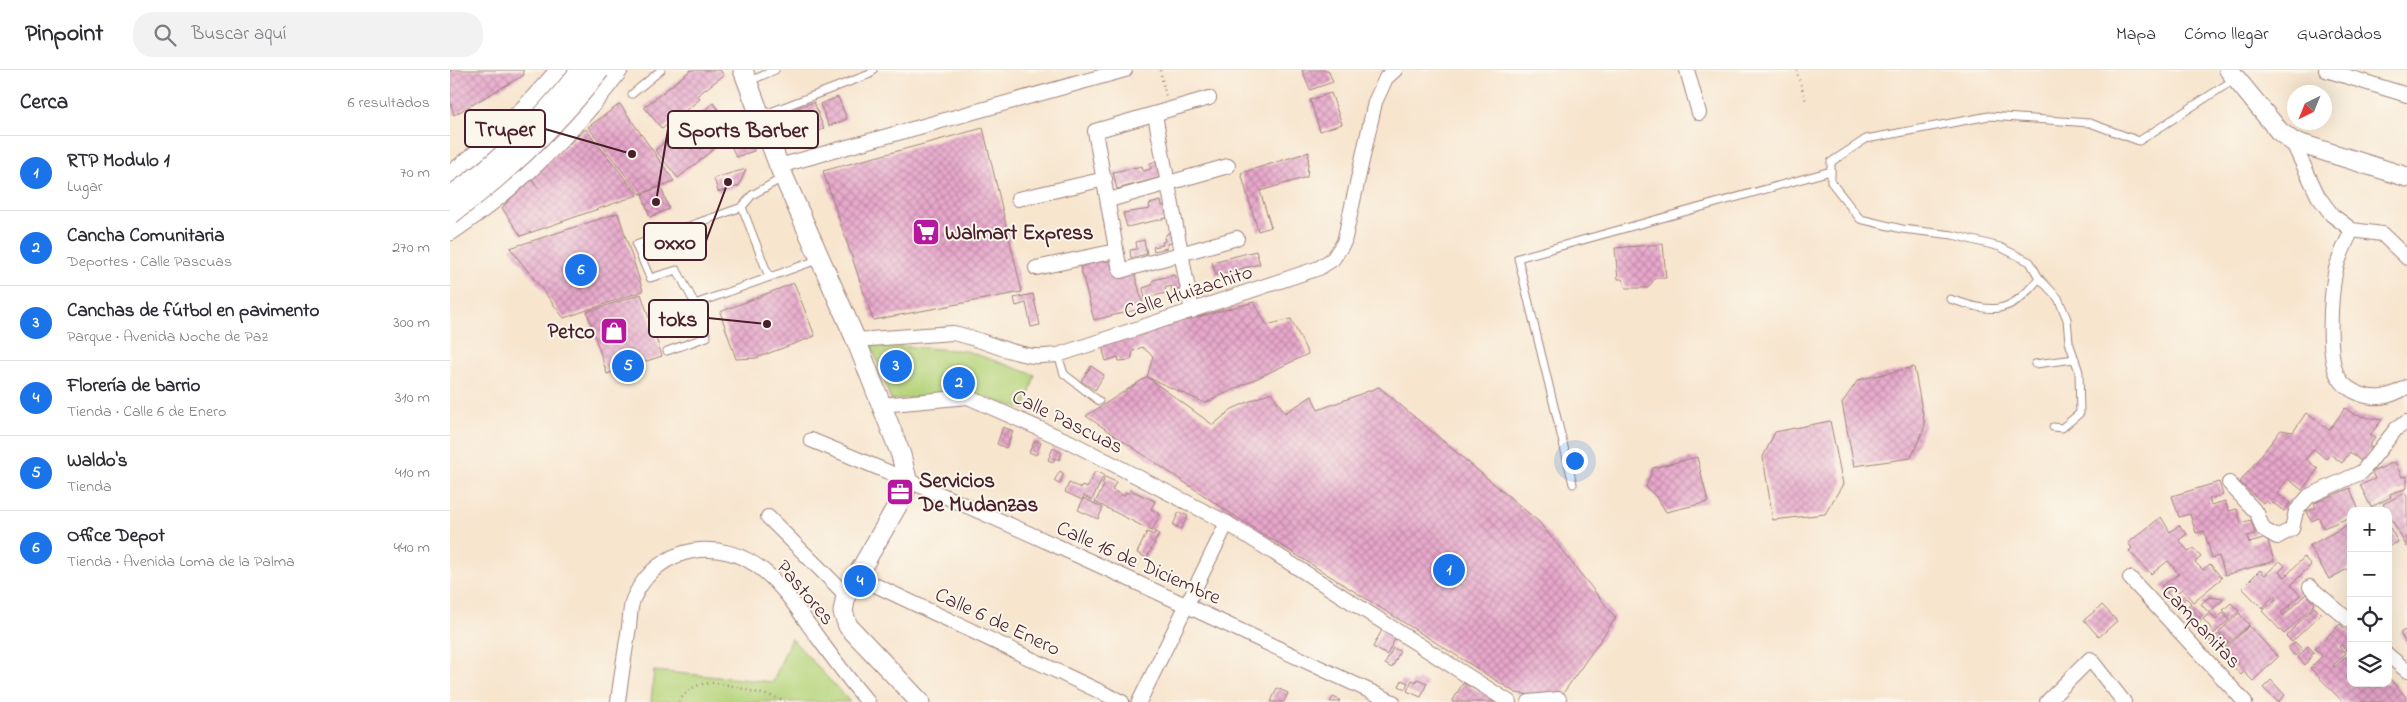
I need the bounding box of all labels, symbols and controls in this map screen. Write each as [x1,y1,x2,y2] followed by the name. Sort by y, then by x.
[133,12,483,57] search box
[25,17,103,52] text: Pinpoint
[151,21,179,49] icon: search
[191,21,286,48] text: Buscar aquí
[2116,22,2156,48] text: Mapa
[2184,22,2269,48] text: Cómo llegar
[2297,22,2382,48] text: Guardados
[2287,85,2332,130] north arrow
[20,88,68,118] text: Cerca
[347,91,430,115] text: 6 resultados
[465,110,545,147] callout: Truper
[668,111,818,148] callout: Sports Barber
[475,115,536,147] text: Truper
[678,116,809,148] text: Sports Barber
[67,148,170,175] text: RTP Modulo 1
[33,161,39,185] text: 1
[400,161,430,185] text: 70 m
[67,175,103,199] text: Lugar
[911,217,941,247] supermarket icon: Walmart Express
[945,219,1094,249] place label: Walmart Express
[67,223,224,250] text: Cancha Comunitaria
[644,223,706,260] callout: oxxo
[654,228,696,260] text: oxxo
[32,236,40,260] text: 2
[392,236,430,260] text: 270 m
[67,250,232,274] text: Deportes · Calle Pascuas
[565,251,597,289] pin: 6
[1120,258,1257,328] street label: Calle Huizachito
[67,298,319,325] text: Canchas de fútbol en pavimento
[649,300,708,337] callout: toks
[657,305,698,337] text: toks
[33,311,39,335] text: 3
[393,311,430,335] text: 300 m
[599,316,629,346] shop icon: Petco
[547,318,595,348] place label: Petco
[67,325,268,349] text: Parque · Avenida Noche de Paz
[612,347,644,385] pin: 5
[880,347,912,385] pin: 3
[943,364,975,402] pin: 2
[67,373,200,400] text: Florería de barrio
[1006,383,1128,463] street label: Calle Pascuas
[33,386,39,410] text: 4
[395,386,430,410] text: 310 m
[67,400,226,424] text: Tienda · Calle 6 de Enero
[67,448,127,475] text: Waldo's
[1562,448,1588,474] your location
[31,461,41,485] text: 5
[395,461,430,485] text: 410 m
[918,467,1038,521] place label: Servicios De Mudanzas
[67,475,112,499] text: Tienda
[885,477,915,507] office icon: Servicios De Mudanzas
[2347,507,2392,687] map controls
[2347,507,2392,552] button: +
[1051,514,1226,614] street label: Calle 16 de Diciembre
[67,523,165,550] text: Office Depot
[32,536,40,560] text: 6
[393,536,430,560] text: 440 m
[67,550,295,574] text: Tienda · Avenida Loma de la Palma
[1433,551,1465,589] pin: 1
[2347,552,2392,597] button: −
[768,554,841,633] street label: Pastores
[844,562,876,600] pin: 4
[2154,579,2247,676] street label: Campanitas
[929,581,1065,665] street label: Calle 6 de Enero
[2347,597,2392,642] button: locate
[2347,642,2392,687] button: layers

